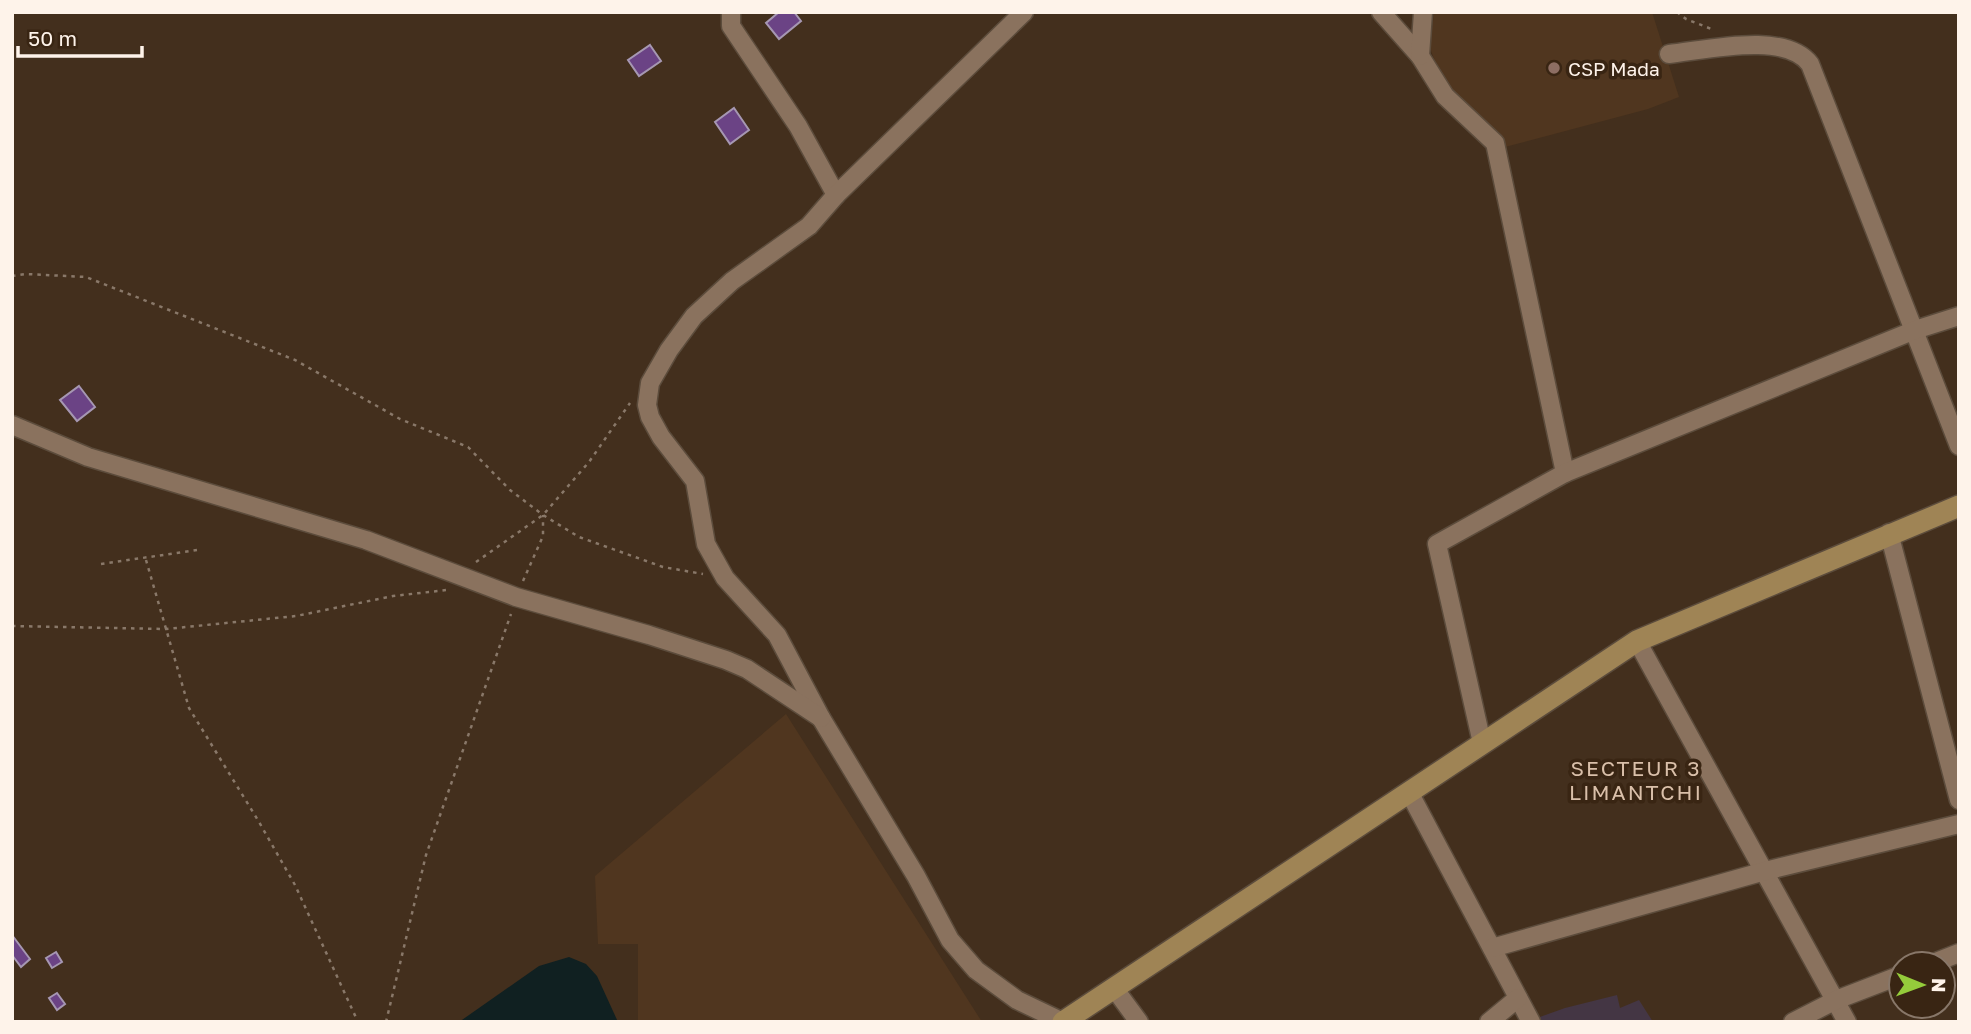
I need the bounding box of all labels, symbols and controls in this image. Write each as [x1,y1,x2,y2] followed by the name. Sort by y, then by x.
[18,14,142,58] scale bar
[28,25,77,51] text: 50 m
[1568,57,1660,80] place label: CSP Mada
[1546,60,1562,76] marker: CSP Mada
[1569,755,1703,805] district label: SECTEUR 3 LIMANTCHI
[1887,950,1957,1020] north arrow
[1928,978,1951,993] text: N

